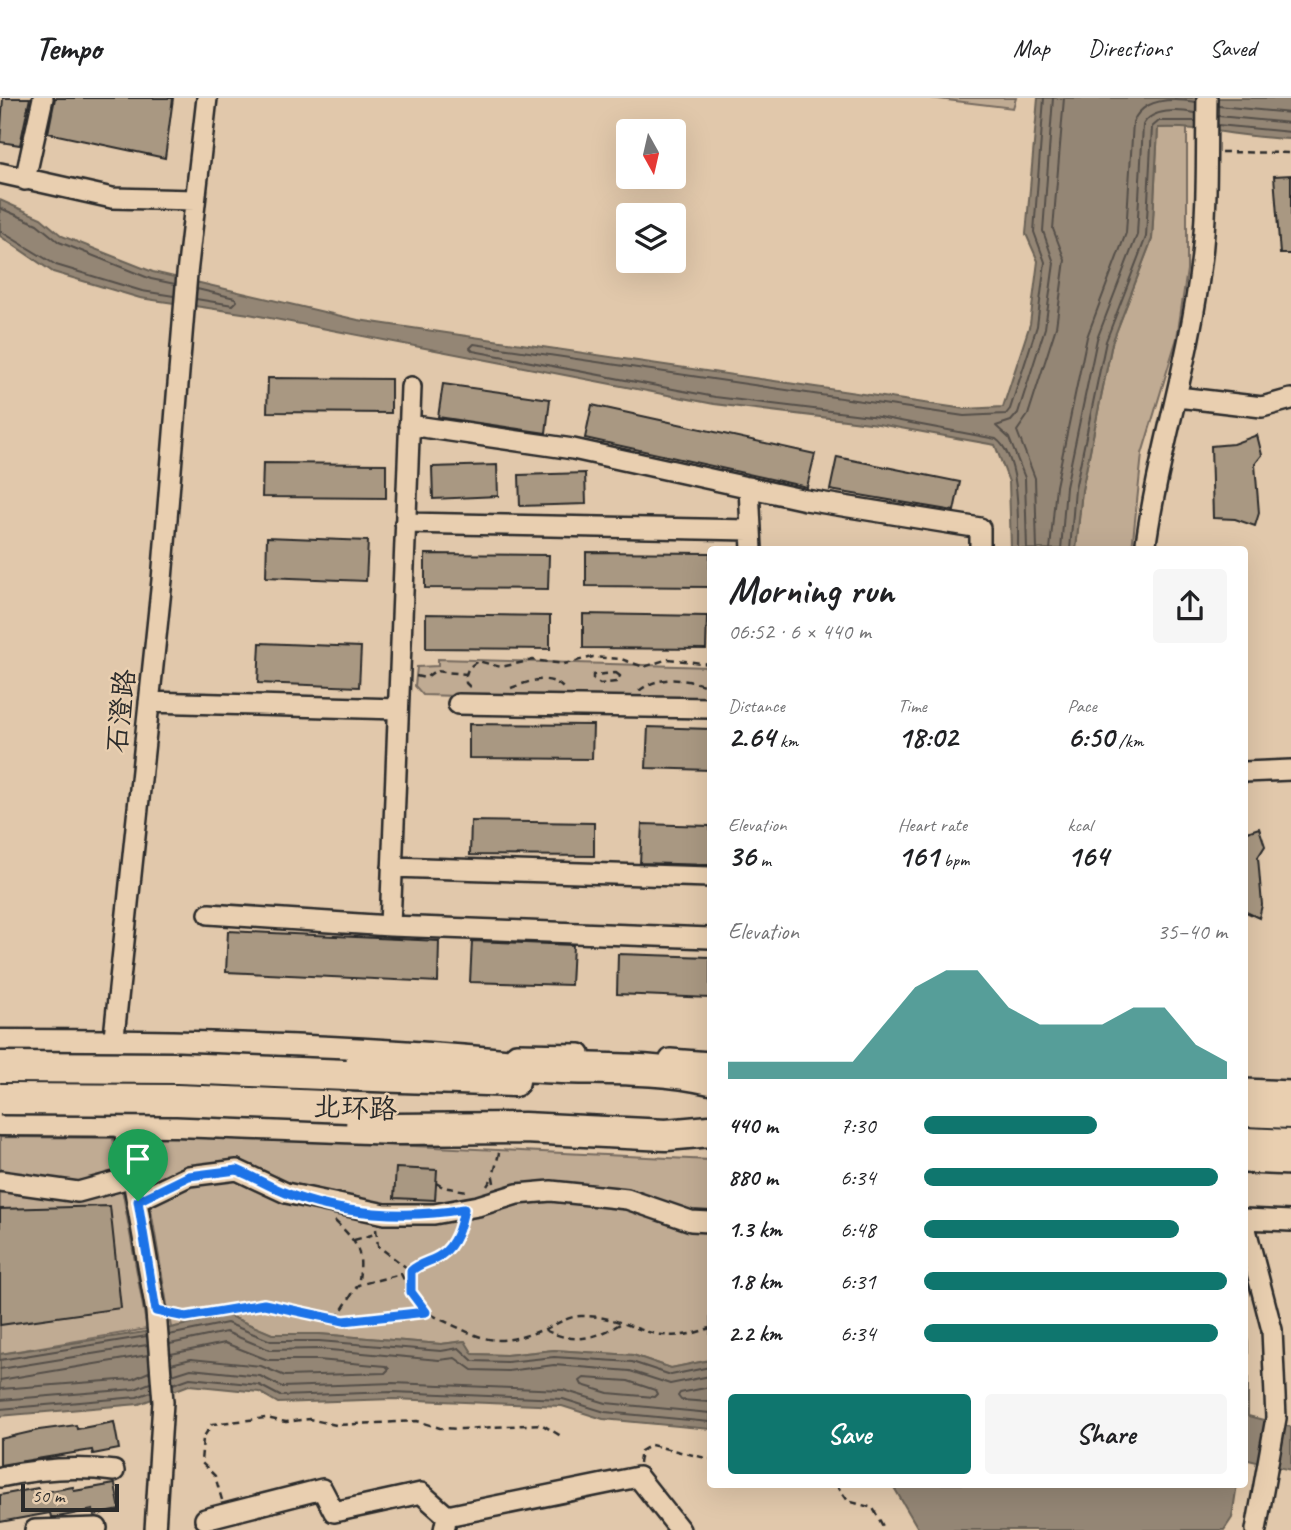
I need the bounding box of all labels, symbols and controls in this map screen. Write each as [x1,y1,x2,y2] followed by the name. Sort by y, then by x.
[35,27,101,69] text: Tempo
[1013,33,1050,63] text: Map
[1088,33,1171,63] text: Directions
[1209,33,1256,63] text: Saved
[616,119,686,189] north arrow
[616,119,686,273] map controls
[616,203,686,273] button: layers
[728,567,894,614] text: Morning run
[1153,569,1227,643] button: share
[728,617,871,646] text: 06:52 · 6 × 440 m
[99,667,142,755] street label: 石澄路
[728,694,785,718] text: Distance
[898,694,927,718] text: Time
[1067,694,1097,718] text: Pace
[728,718,775,756] text: 2.64
[898,718,958,756] text: 18:02
[1067,718,1114,756] text: 6:50
[775,729,798,753] text: km
[1114,729,1143,753] text: /km
[728,813,786,837] text: Elevation
[898,813,967,837] text: Heart rate
[1067,813,1092,837] text: kcal
[728,837,756,875] text: 36
[898,837,939,875] text: 161
[1067,837,1108,875] text: 164
[756,848,771,872] text: m
[939,848,969,872] text: bpm
[728,917,799,946] text: Elevation
[1157,917,1227,946] text: 35–40 m
[312,1089,398,1126] street label: 北环路
[728,1111,778,1140] text: 440 m
[840,1111,876,1140] text: 7:30
[108,1129,168,1201] pin
[119,1140,157,1178] icon: arrive
[728,1163,778,1192] text: 880 m
[840,1163,876,1192] text: 6:34
[728,1215,782,1244] text: 1.3 km
[840,1215,876,1244] text: 6:48
[728,1267,782,1296] text: 1.8 km
[840,1267,876,1296] text: 6:31
[728,1319,782,1348] text: 2.2 km
[840,1319,876,1348] text: 6:34
[728,1394,971,1474] button: Save
[985,1394,1227,1474] button: Share
[21,1481,119,1513] scale bar
[32,1484,64,1508] text: 50 m

